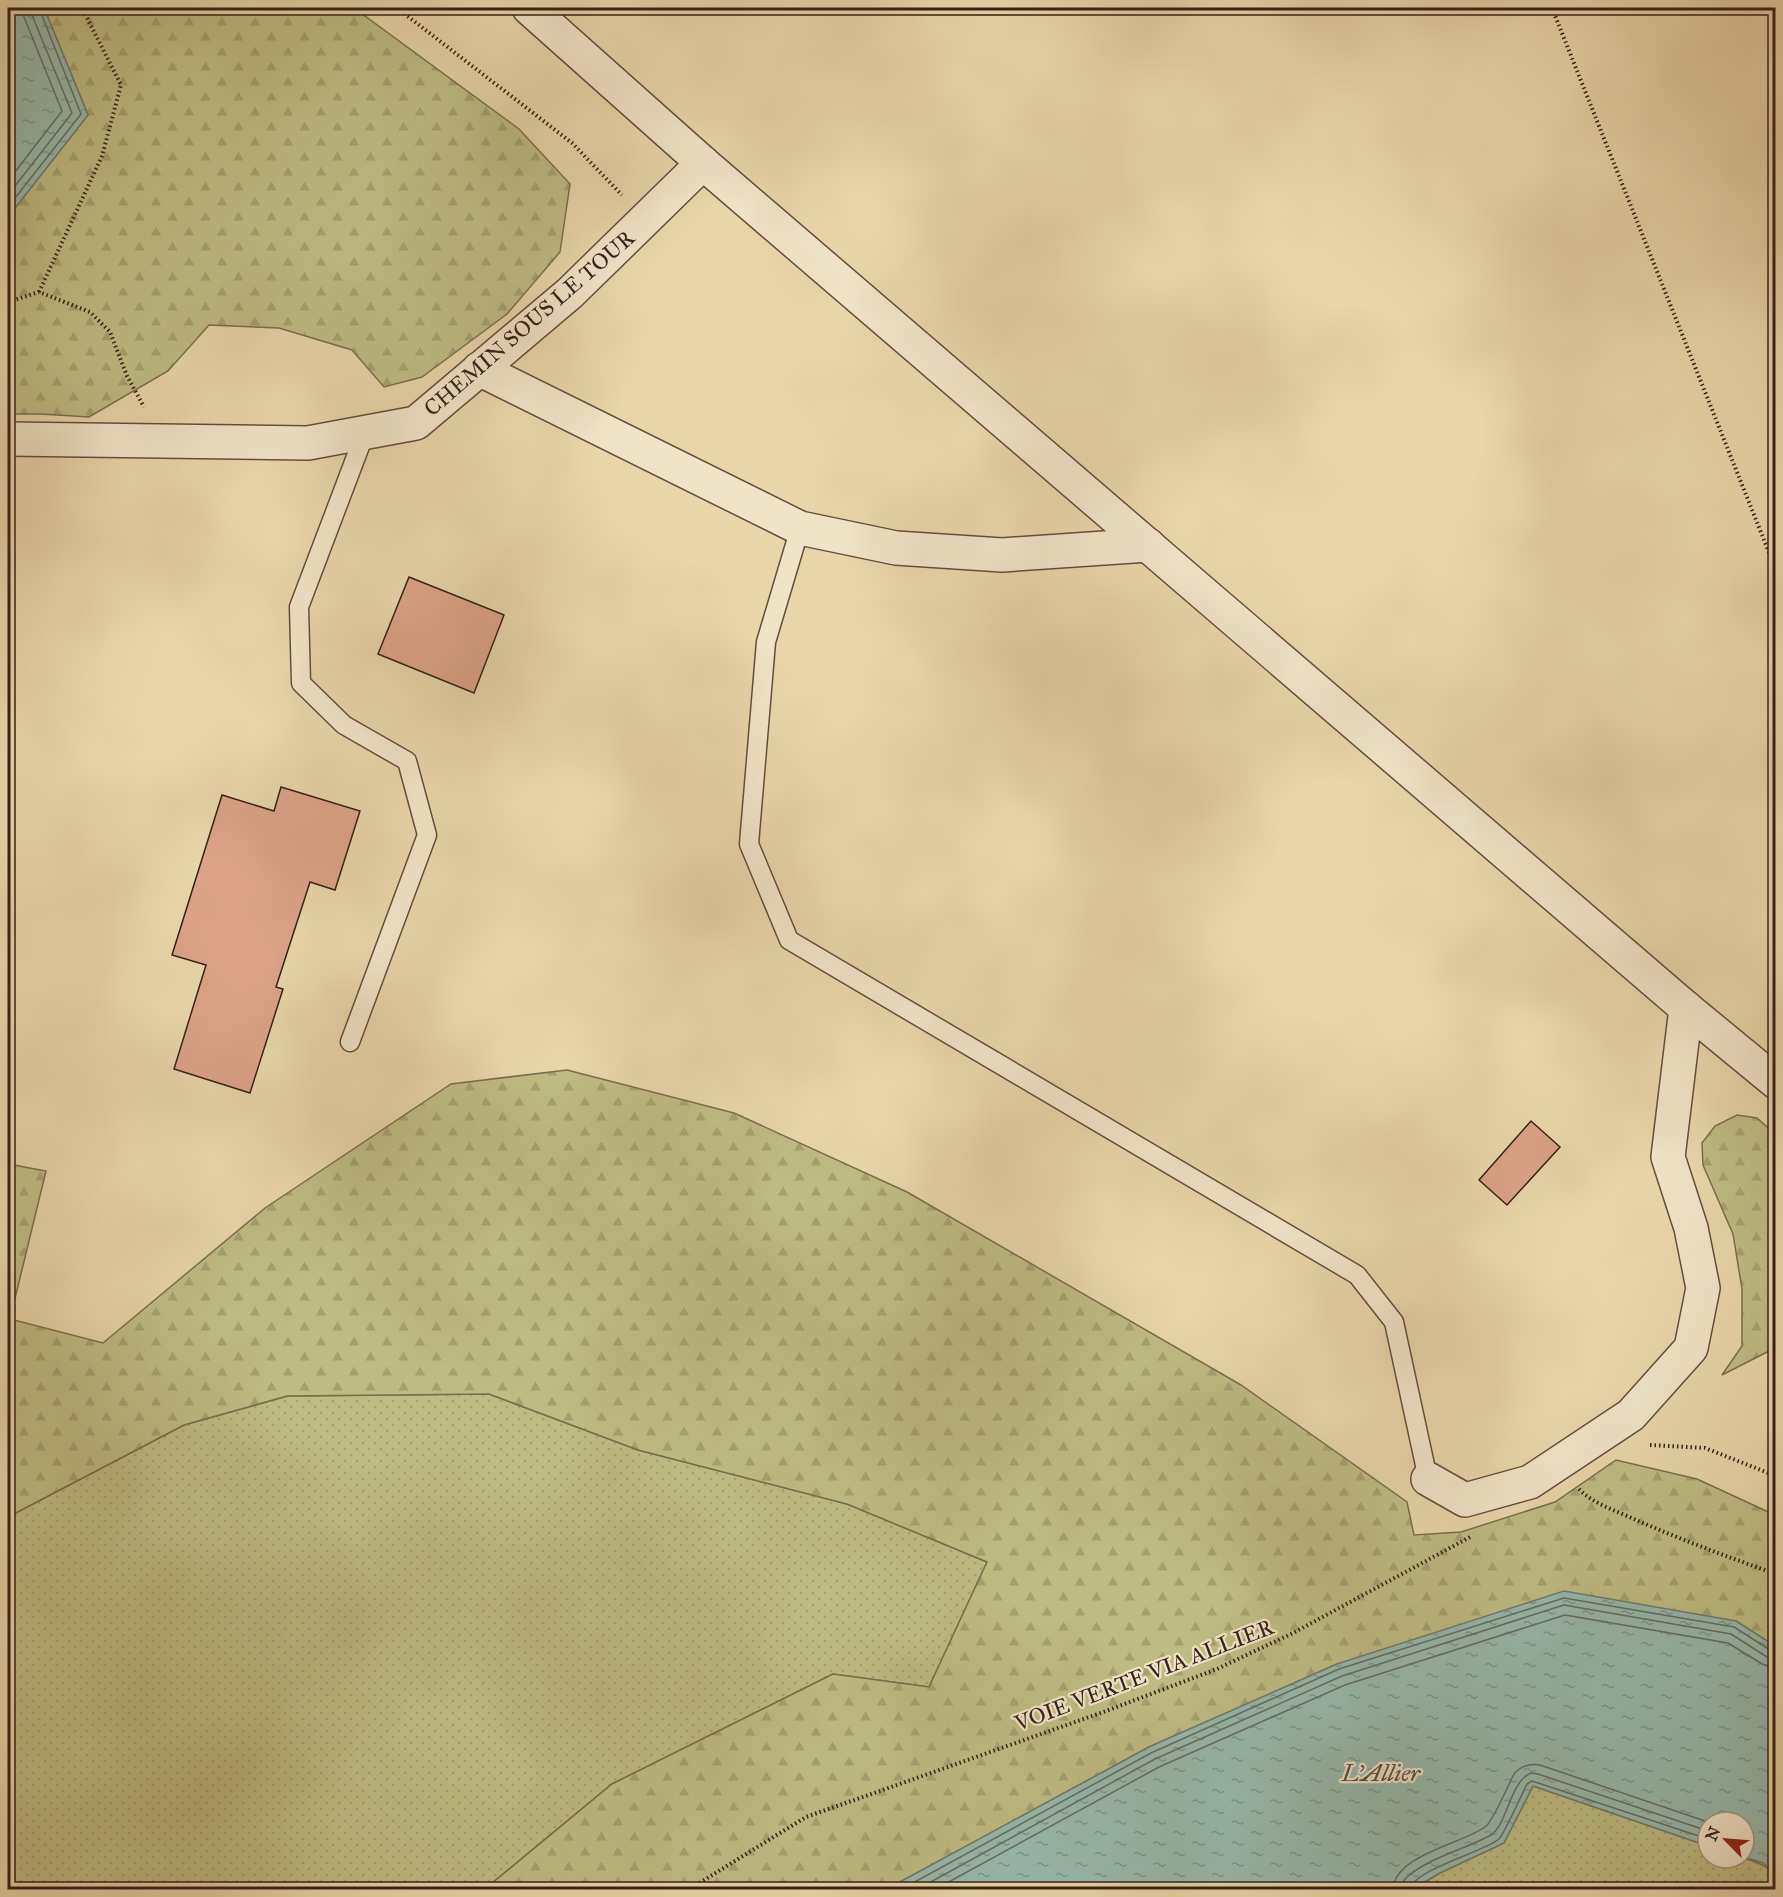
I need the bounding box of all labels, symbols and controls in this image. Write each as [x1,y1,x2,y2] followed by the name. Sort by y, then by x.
[418,224,640,422] street label: CHEMIN SOUS LE TOUR
[1010,1613,1278,1737] street label: VOIE VERTE VIA ALLIER
[1341,1758,1422,1788] water label: L'Allier
[1696,1810,1756,1870] north arrow
[1701,1823,1725,1844] text: N

